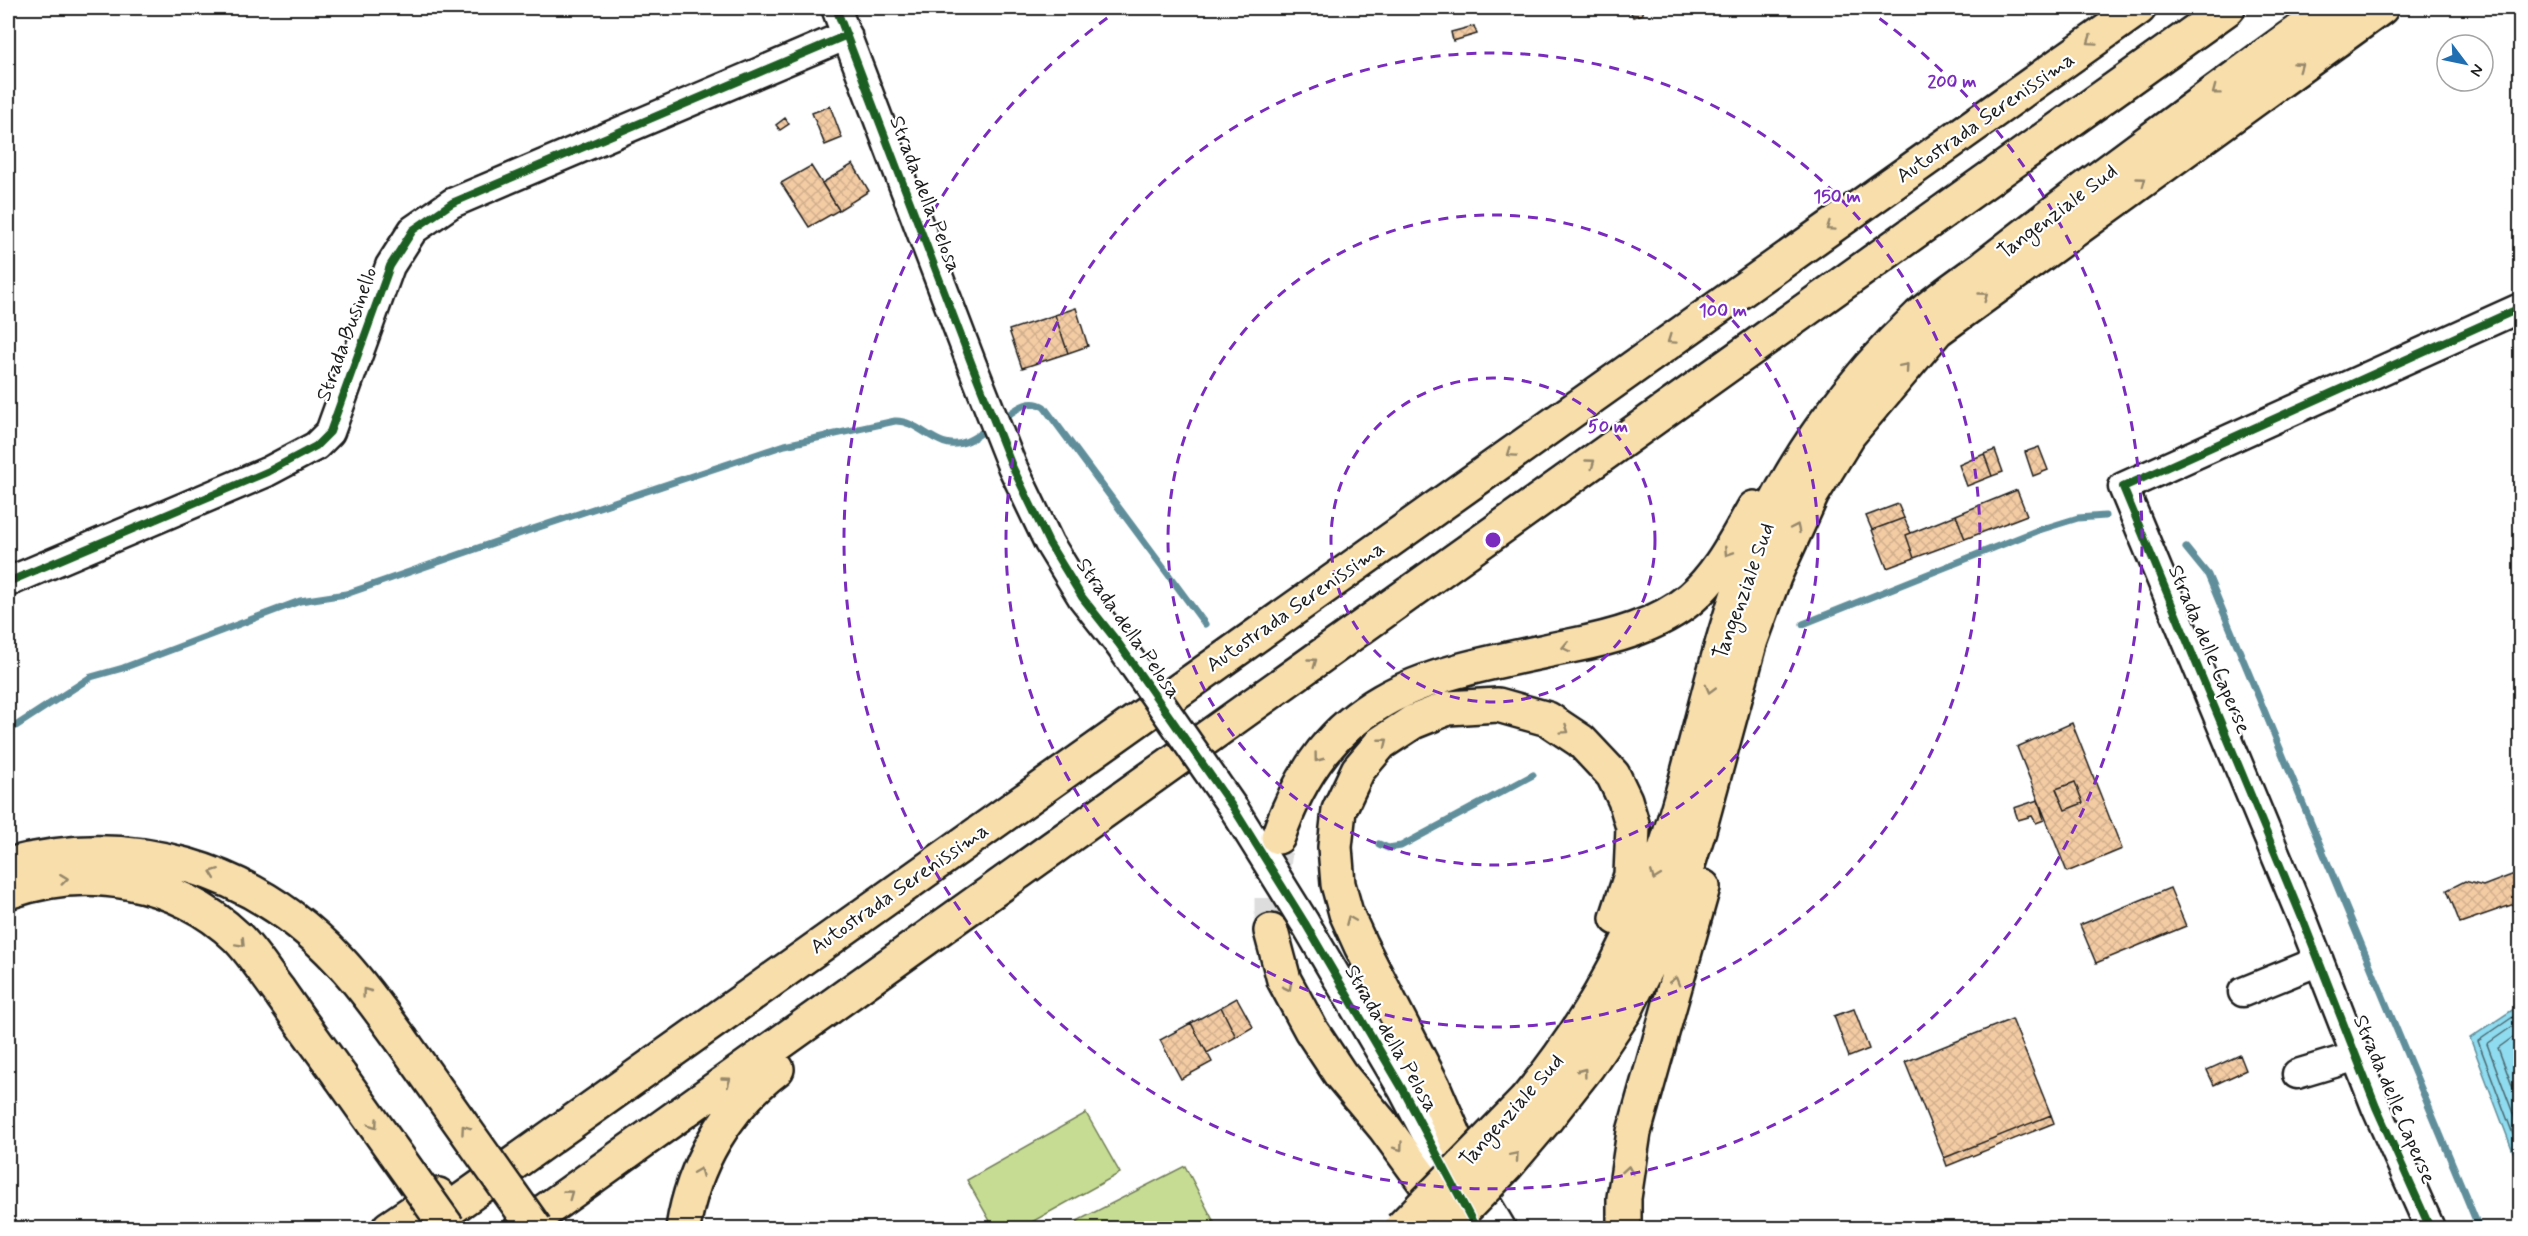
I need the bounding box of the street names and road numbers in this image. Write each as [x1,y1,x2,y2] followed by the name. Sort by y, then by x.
[1891,46,2080,190] street label: Autostrada Serenissima
[882,112,968,277] street label: Strada della Pelosa
[1992,157,2124,267] street label: Tangenziale Sud
[310,263,384,405] street label: Strada Businello
[1706,519,1783,664] street label: Tangenziale Sud
[1201,535,1390,679] street label: Autostrada Serenissima
[1069,553,1187,705] street label: Strada della Pelosa
[2161,561,2257,738] street label: Strada delle Caperse
[805,817,994,961] street label: Autostrada Serenissima
[1338,960,1445,1117] street label: Strada della Pelosa
[2346,1011,2442,1188] street label: Strada delle Caperse
[1453,1048,1571,1174] street label: Tangenziale Sud

